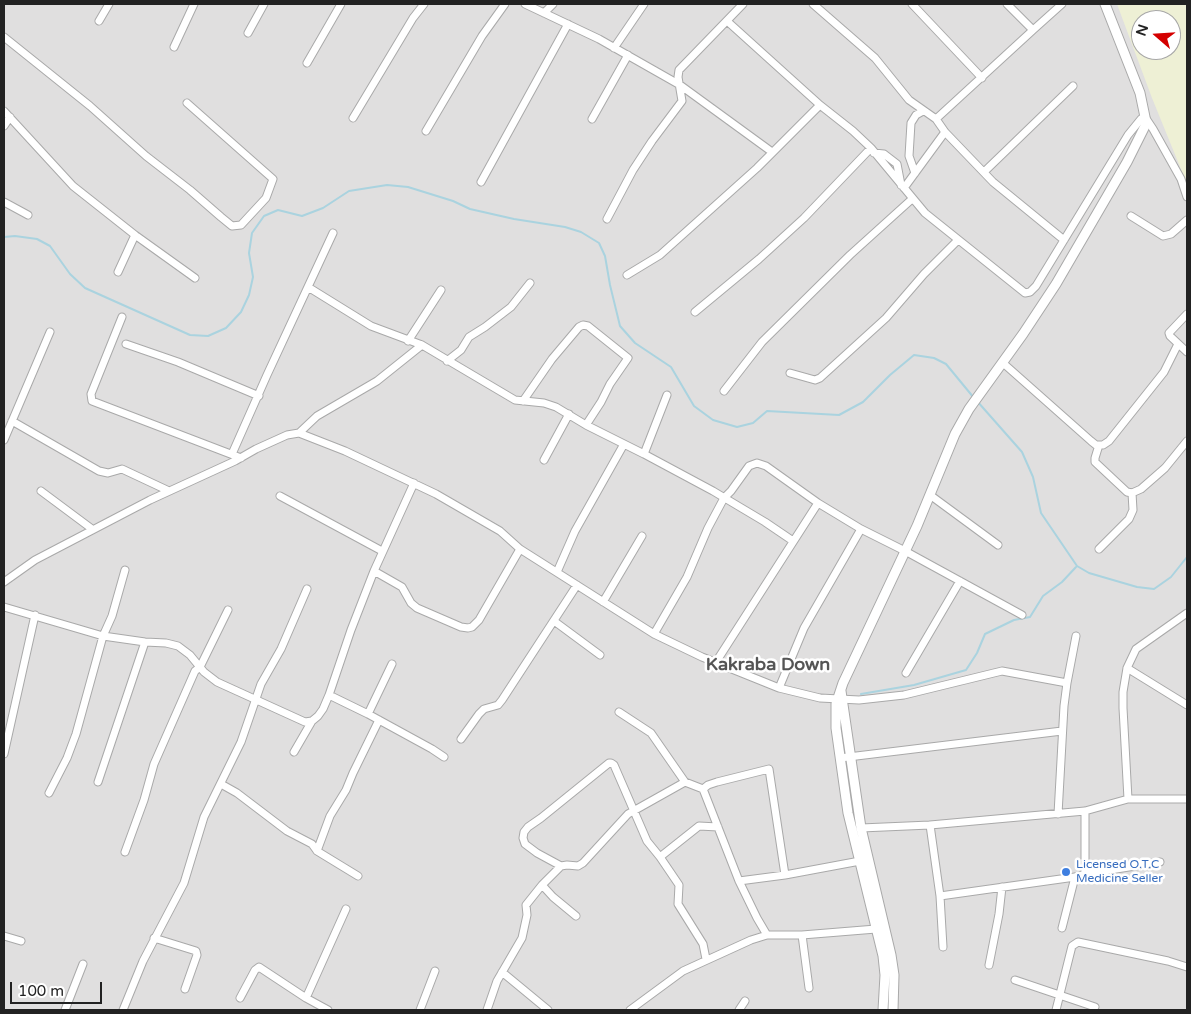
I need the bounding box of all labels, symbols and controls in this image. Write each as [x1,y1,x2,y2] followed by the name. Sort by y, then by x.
[1131,10,1181,60] north arrow
[1132,22,1152,38] text: N
[706,654,830,676] district label: Kakraba Down
[1076,858,1163,886] place label: Licensed O.T.C Medicine Seller
[1060,866,1072,878] marker: Licensed O.T.C Medicine Seller
[12,972,105,1004] scale bar
[18,982,64,1000] text: 100 m

